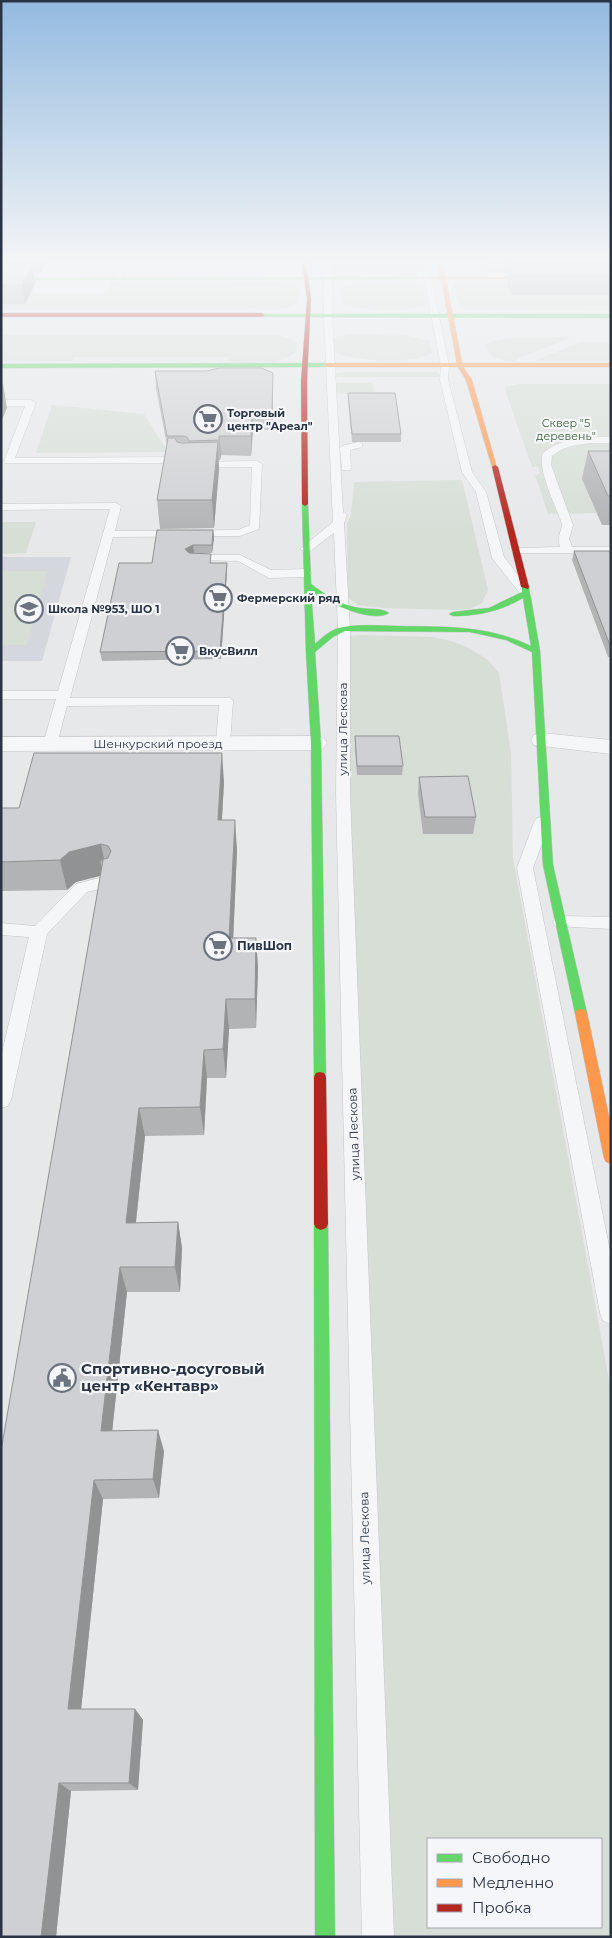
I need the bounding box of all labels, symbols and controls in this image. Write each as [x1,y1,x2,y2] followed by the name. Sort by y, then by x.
[193,404,223,434] supermarket icon: Торговый центр "Ареал"
[227,406,313,433] place label: Торговый центр "Ареал"
[536,416,596,443] park label: Сквер "5 деревень"
[203,583,233,613] supermarket icon: Фермерский ряд
[237,591,341,605] place label: Фермерский ряд
[14,594,44,624] school or university icon: Школа №953, ШО 1
[48,602,160,616] place label: Школа №953, ШО 1
[165,636,195,666] supermarket icon: ВкусВилл
[199,644,258,658] place label: ВкусВилл
[335,683,350,776] street label: улица Лескова
[93,736,223,751] street label: Шенкурский проезд
[203,931,233,961] supermarket icon: ПивШоп
[237,938,292,953] place label: ПивШоп
[344,1087,363,1182] street label: улица Лескова
[81,1359,265,1395] place label: Спортивно-досуговый центр «Кентавр»
[47,1363,77,1393] public building icon: Спортивно-досуговый центр «Кентавр»
[356,1491,373,1586] street label: улица Лескова
[427,1838,602,1928] legend
[472,1848,550,1867] text: Свободно
[472,1873,554,1892] text: Медленно
[472,1898,531,1917] text: Пробка

